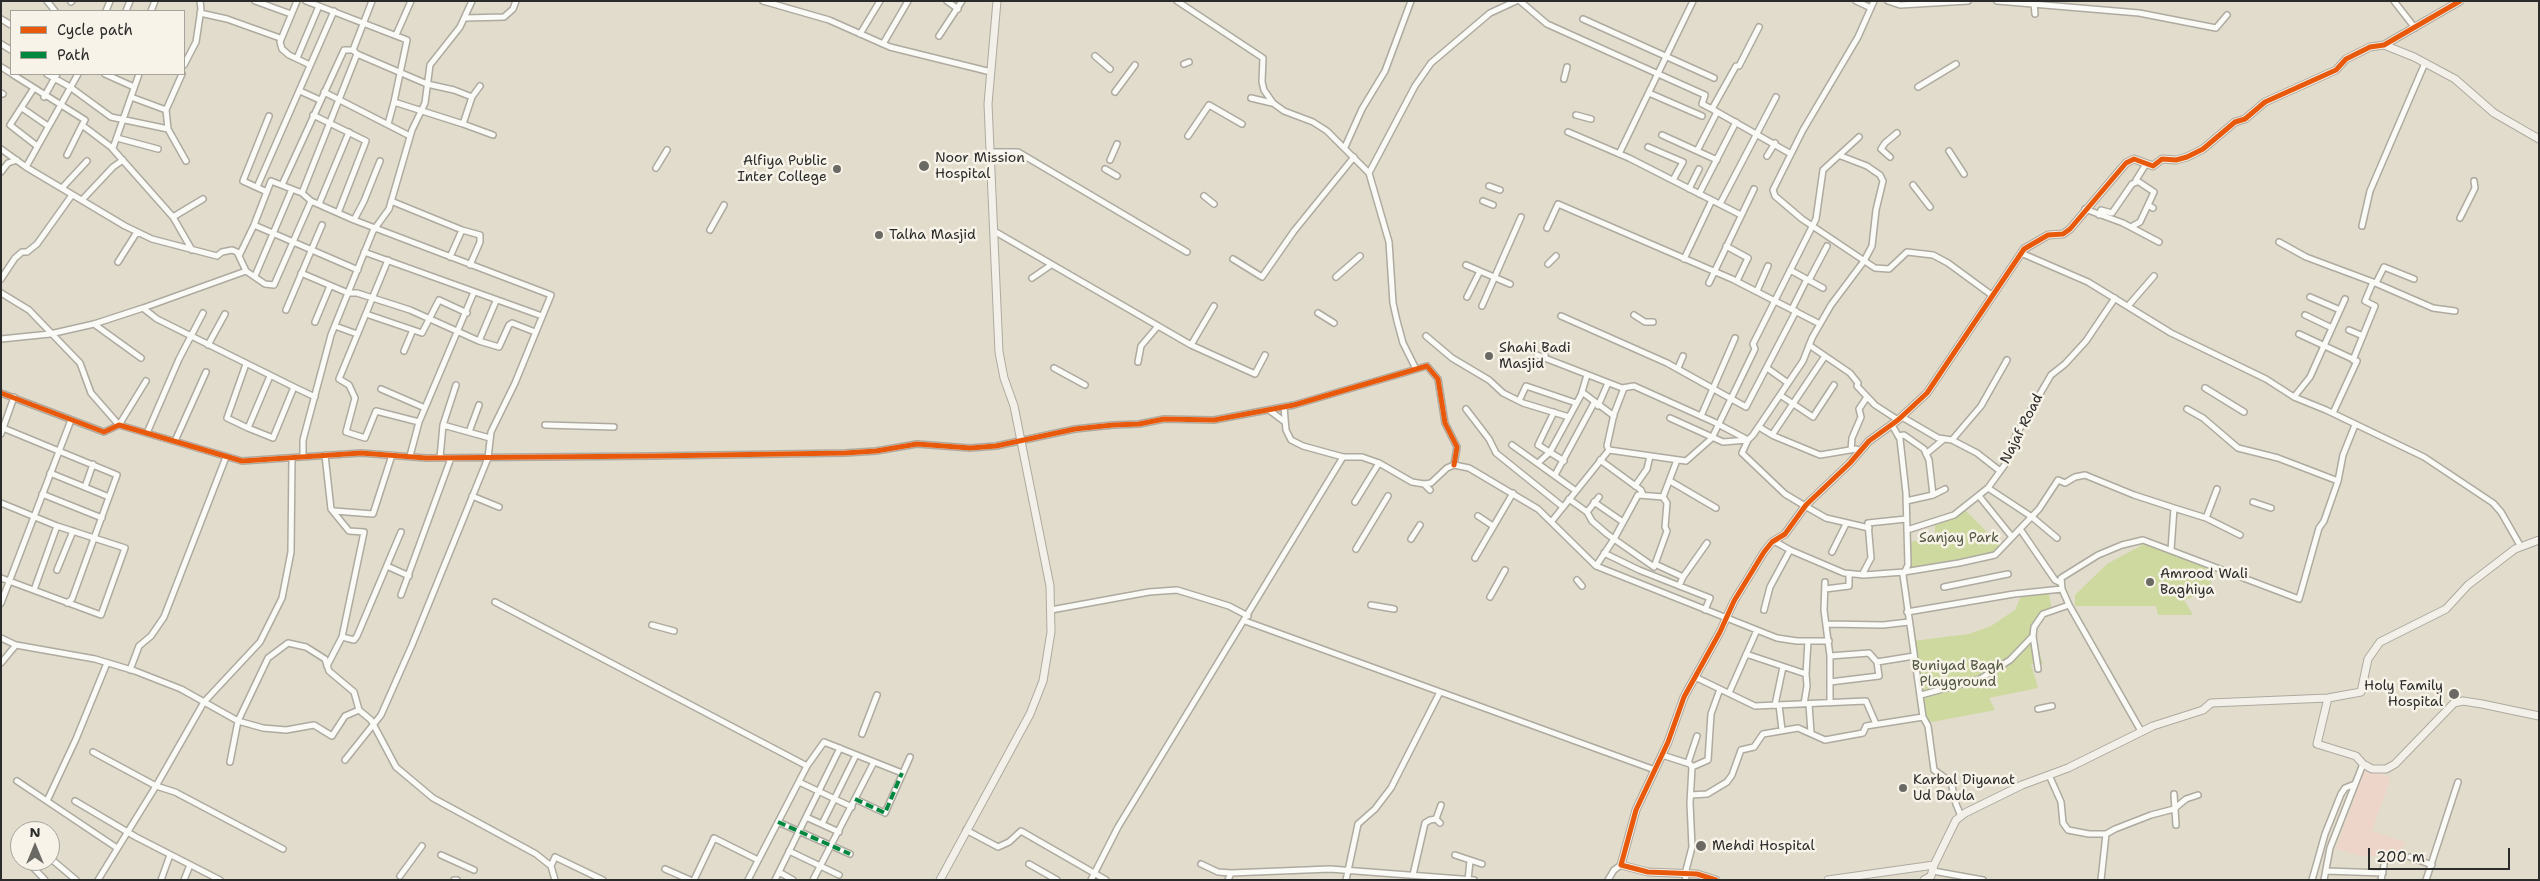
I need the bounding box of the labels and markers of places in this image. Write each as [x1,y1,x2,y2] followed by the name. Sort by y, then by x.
[935,150,1025,182] place label: Noor Mission Hospital
[737,153,827,186] place label: Alfiya Public Inter College
[917,159,931,173] marker: Noor Mission Hospital
[831,163,843,175] marker: Alfiya Public Inter College
[889,227,976,243] place label: Talha Masjid
[873,229,885,241] marker: Talha Masjid
[1499,340,1571,372] place label: Shahi Badi Masjid
[1483,350,1495,362] marker: Shahi Badi Masjid
[2160,566,2248,598] place label: Amrood Wali Baghiya
[2144,576,2156,588] marker: Amrood Wali Baghiya
[2364,678,2443,710] place label: Holy Family Hospital
[2447,687,2461,701] marker: Holy Family Hospital
[1913,772,2015,804] place label: Karbal Diyanat Ud Daula
[1897,782,1909,794] marker: Karbal Diyanat Ud Daula
[1712,838,1815,854] place label: Mehdi Hospital
[1694,839,1708,853] marker: Mehdi Hospital

